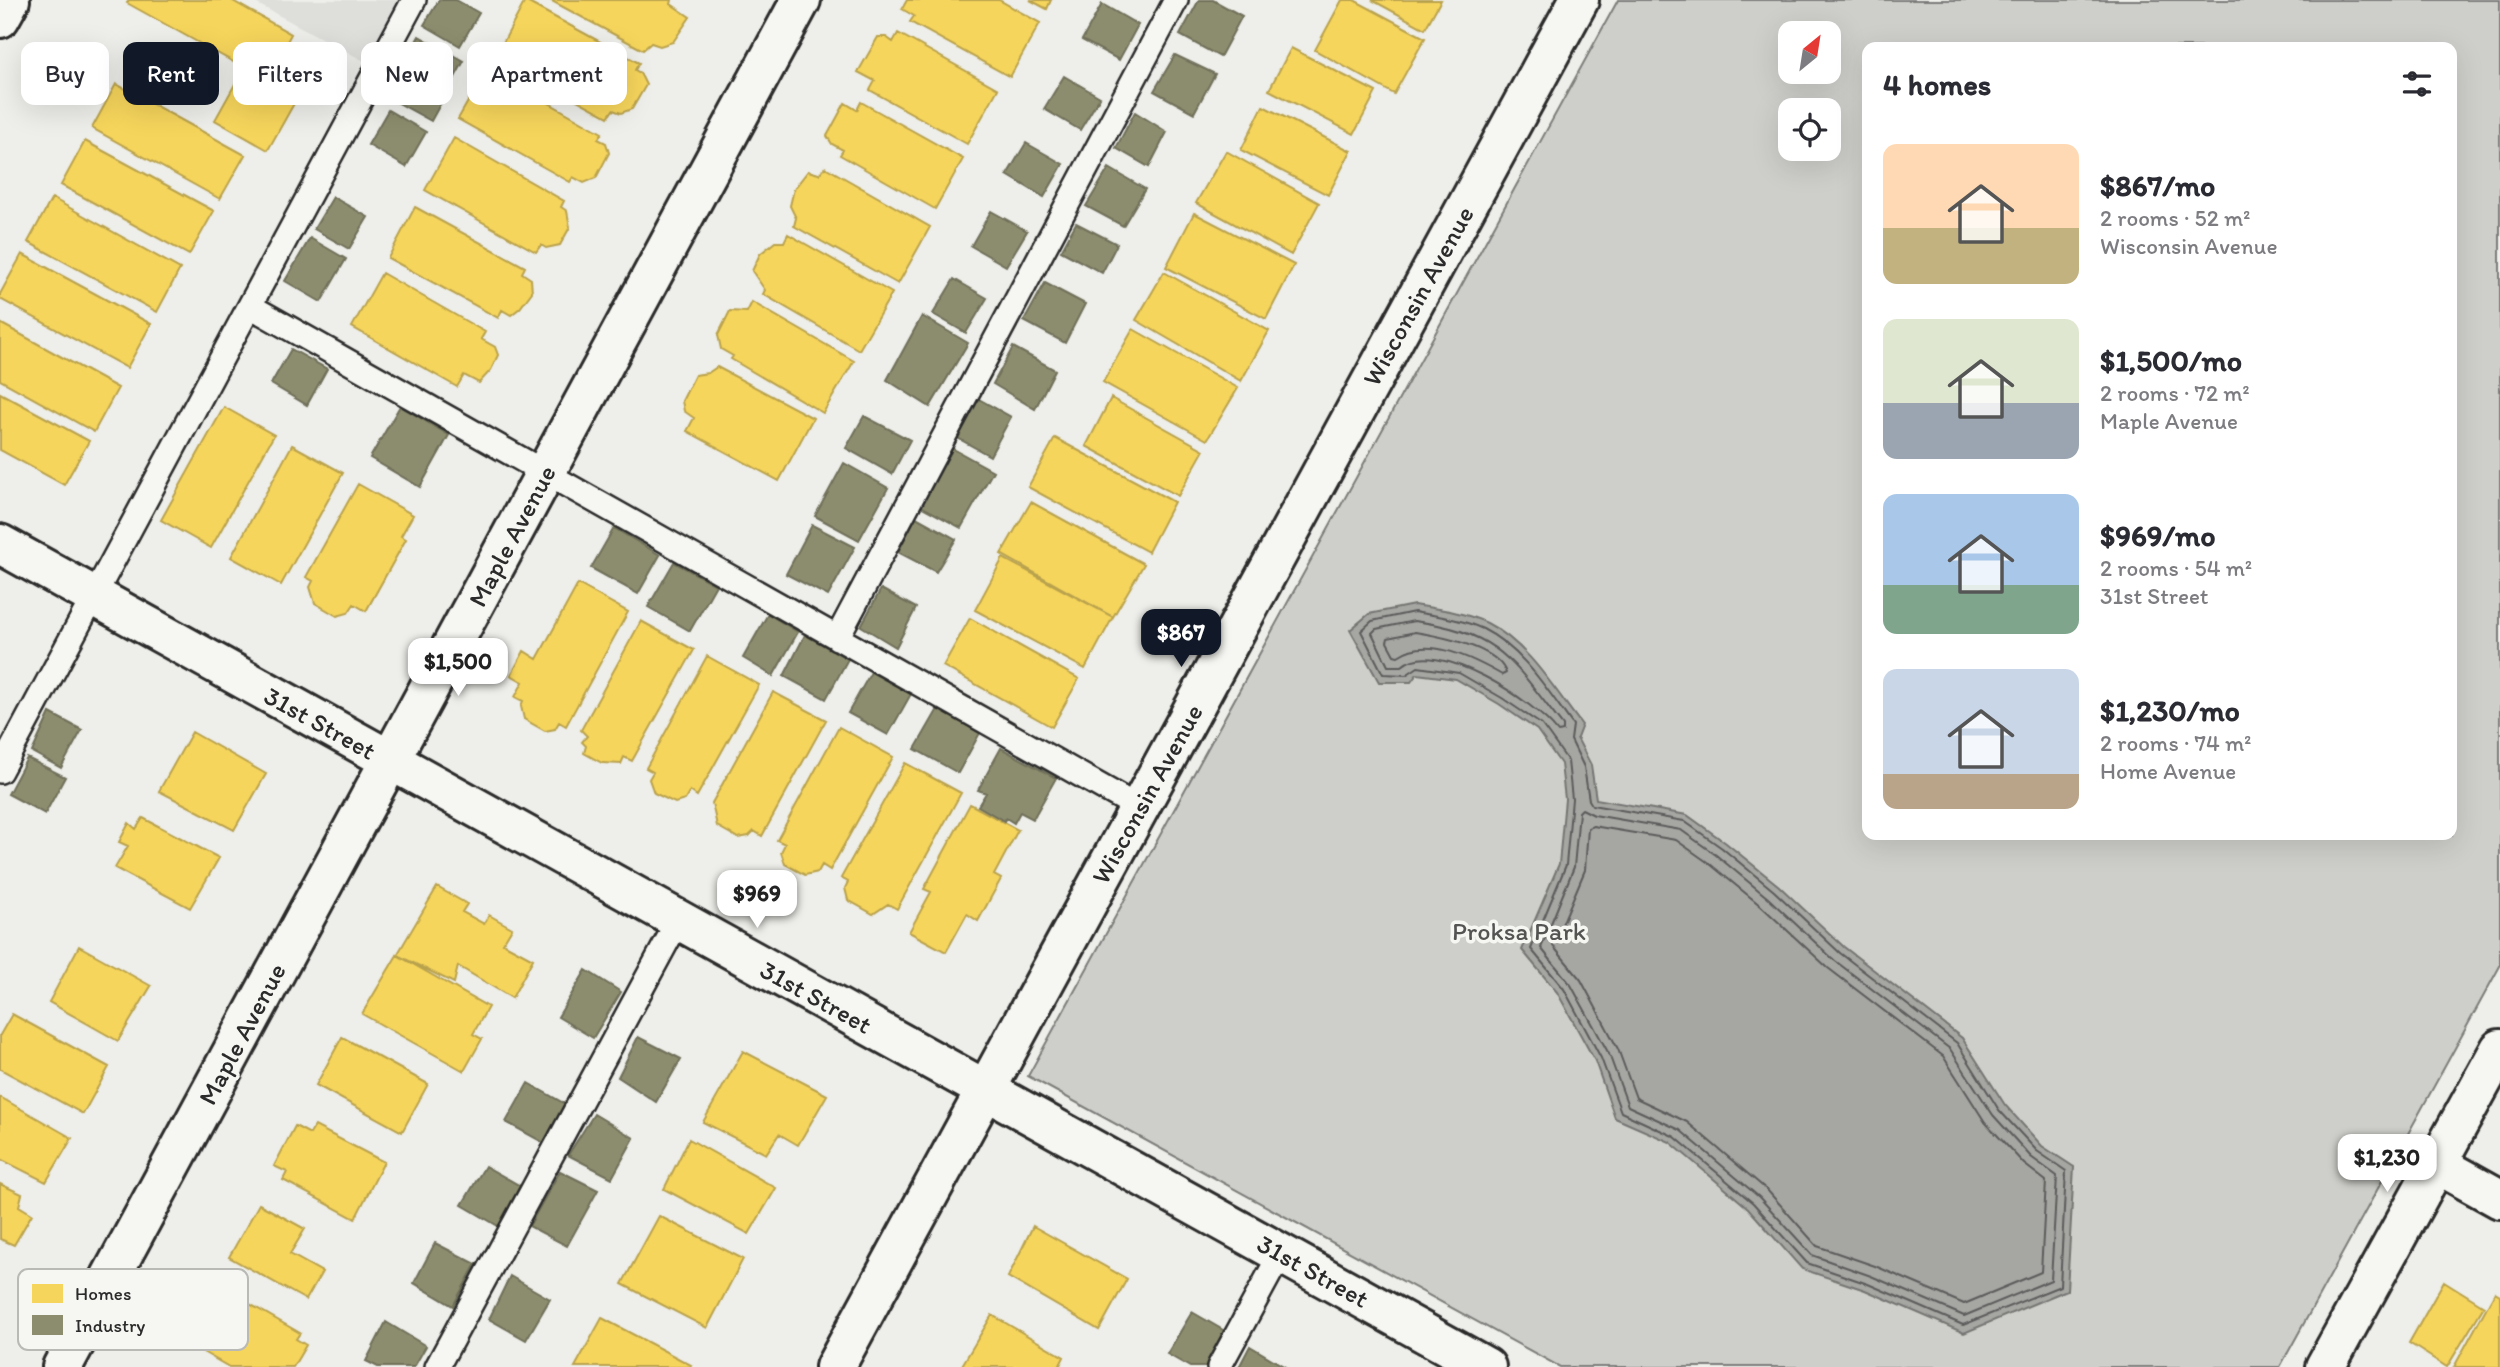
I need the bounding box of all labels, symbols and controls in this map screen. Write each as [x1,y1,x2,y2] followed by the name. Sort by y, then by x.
[1778,21,1841,84] north arrow
[1778,21,1841,161] map controls
[21,42,109,105] chip: Buy
[123,42,219,105] chip: Rent
[233,42,347,105] chip: Filters
[361,42,453,105] chip: New
[467,42,627,105] chip: Apartment
[2398,65,2436,103] icon: filters
[1883,66,1991,103] text: 4 homes
[1778,98,1841,161] button: locate
[2100,167,2215,204] text: $867/mo
[1939,172,2023,256] icon: home
[1355,201,1481,391] street label: Wisconsin Avenue
[2100,204,2250,232] text: 2 rooms · 52 m²
[2100,232,2277,260] text: Wisconsin Avenue
[2100,342,2242,379] text: $1,500/mo
[1939,347,2023,431] icon: home
[2100,379,2250,407] text: 2 rooms · 72 m²
[2100,407,2238,435] text: Maple Avenue
[461,460,563,612] street label: Maple Avenue
[2100,517,2216,554] text: $969/mo
[1939,522,2023,606] icon: home
[2100,554,2252,582] text: 2 rooms · 54 m²
[2100,582,2208,610] text: 31st Street
[1140,610,1222,669] pin: $867
[1157,618,1205,646] text: $867
[401,638,515,698] pin: $1,500
[424,647,492,675] text: $1,500
[259,679,382,767] street label: 31st Street
[2100,692,2240,729] text: $1,230/mo
[1939,697,2023,781] icon: home
[1084,699,1210,889] street label: Wisconsin Avenue
[2100,729,2252,757] text: 2 rooms · 74 m²
[2100,757,2236,785] text: Home Avenue
[716,870,798,930] pin: $969
[733,879,781,907] text: $969
[1452,915,1586,947] park label: Proksa Park
[755,953,878,1041] street label: 31st Street
[191,958,293,1110] street label: Maple Avenue
[2330,1134,2444,1194] pin: $1,230
[2354,1143,2420,1171] text: $1,230
[1252,1227,1375,1315] street label: 31st Street
[18,1269,248,1350] legend
[75,1282,131,1305] text: Homes
[75,1314,145,1337] text: Industry

